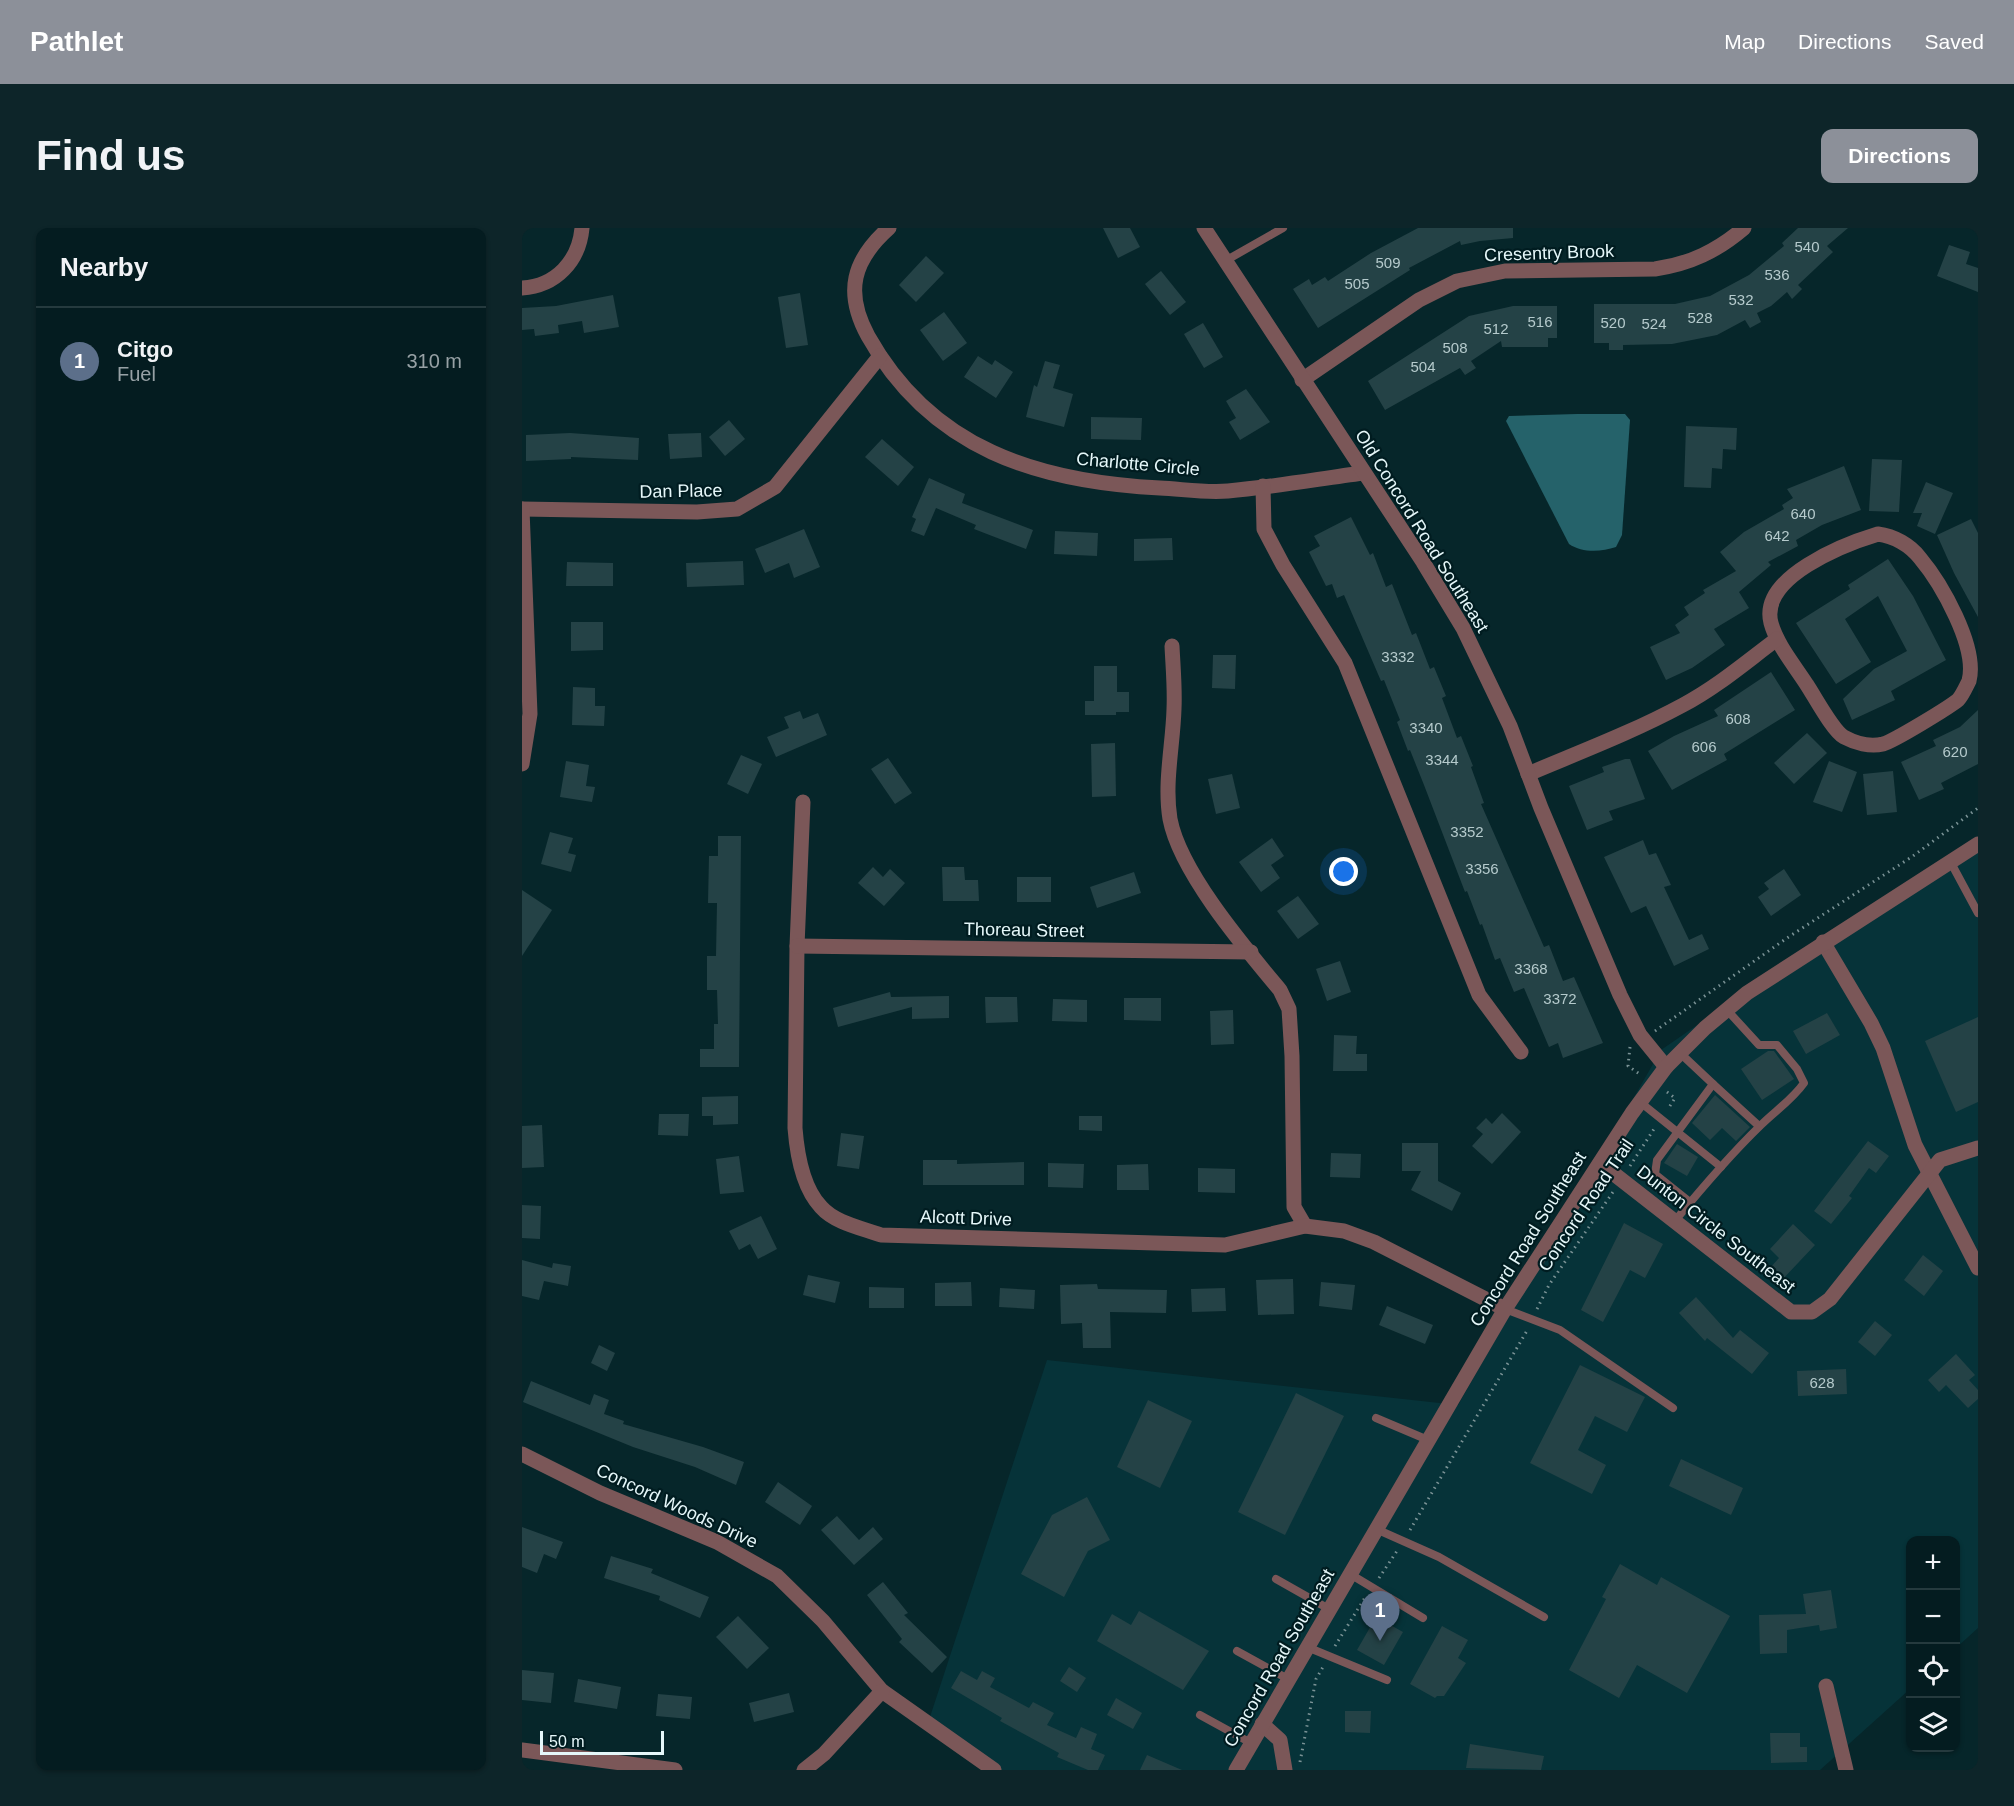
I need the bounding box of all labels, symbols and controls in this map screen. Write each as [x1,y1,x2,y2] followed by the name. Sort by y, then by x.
[30,26,123,57] text: Pathlet
[1724,30,1765,53] text: Map
[1798,30,1891,53] text: Directions
[1924,30,1984,53] text: Saved
[1821,129,1978,183] button: Directions
[36,132,185,179] text: Find us
[1794,238,1820,255] house number: 540
[1484,241,1615,265] street label: Cresentry Brook
[60,252,148,282] text: Nearby
[1375,254,1401,271] house number: 509
[1764,266,1790,283] house number: 536
[1344,275,1370,292] house number: 505
[1728,291,1754,308] house number: 532
[1687,309,1713,326] house number: 528
[1527,313,1553,330] house number: 516
[1600,314,1626,331] house number: 520
[1641,315,1667,332] house number: 524
[1483,320,1509,337] house number: 512
[117,337,173,362] text: Citgo
[1442,339,1468,356] house number: 508
[74,350,85,372] text: 1
[406,350,462,372] text: 310 m
[1410,358,1436,375] house number: 504
[117,363,156,385] text: Fuel
[1351,426,1493,636] street label: Old Concord Road Southeast
[1075,449,1201,479] street label: Charlotte Circle
[639,480,723,502] street label: Dan Place
[1790,505,1816,522] house number: 640
[1764,527,1790,544] house number: 642
[1381,648,1415,665] house number: 3332
[1725,710,1751,727] house number: 608
[1409,719,1443,736] house number: 3340
[1691,738,1717,755] house number: 606
[1942,743,1968,760] house number: 620
[1425,751,1459,768] house number: 3344
[1450,823,1484,840] house number: 3352
[1329,857,1358,886] your location
[1465,860,1499,877] house number: 3356
[964,919,1084,941] street label: Thoreau Street
[1514,960,1548,977] house number: 3368
[1543,990,1577,1007] house number: 3372
[1534,1135,1638,1275] street label: Concord Road Trail
[1466,1148,1590,1330] street label: Concord Road Southeast
[1633,1161,1799,1297] street label: Dunton Circle Southeast
[920,1206,1012,1230] street label: Alcott Drive
[1809,1374,1835,1391] house number: 628
[593,1460,761,1552] street label: Concord Woods Drive
[1906,1536,1960,1752] map controls
[1906,1536,1960,1590] button: +
[1220,1565,1338,1751] street label: Concord Road Southeast
[1906,1590,1960,1644] button: −
[1360,1592,1400,1641] pin: 1
[1906,1644,1960,1698] button: locate
[1906,1698,1960,1752] button: layers
[540,1728,664,1756] scale bar
[549,1733,585,1750] text: 50 m

